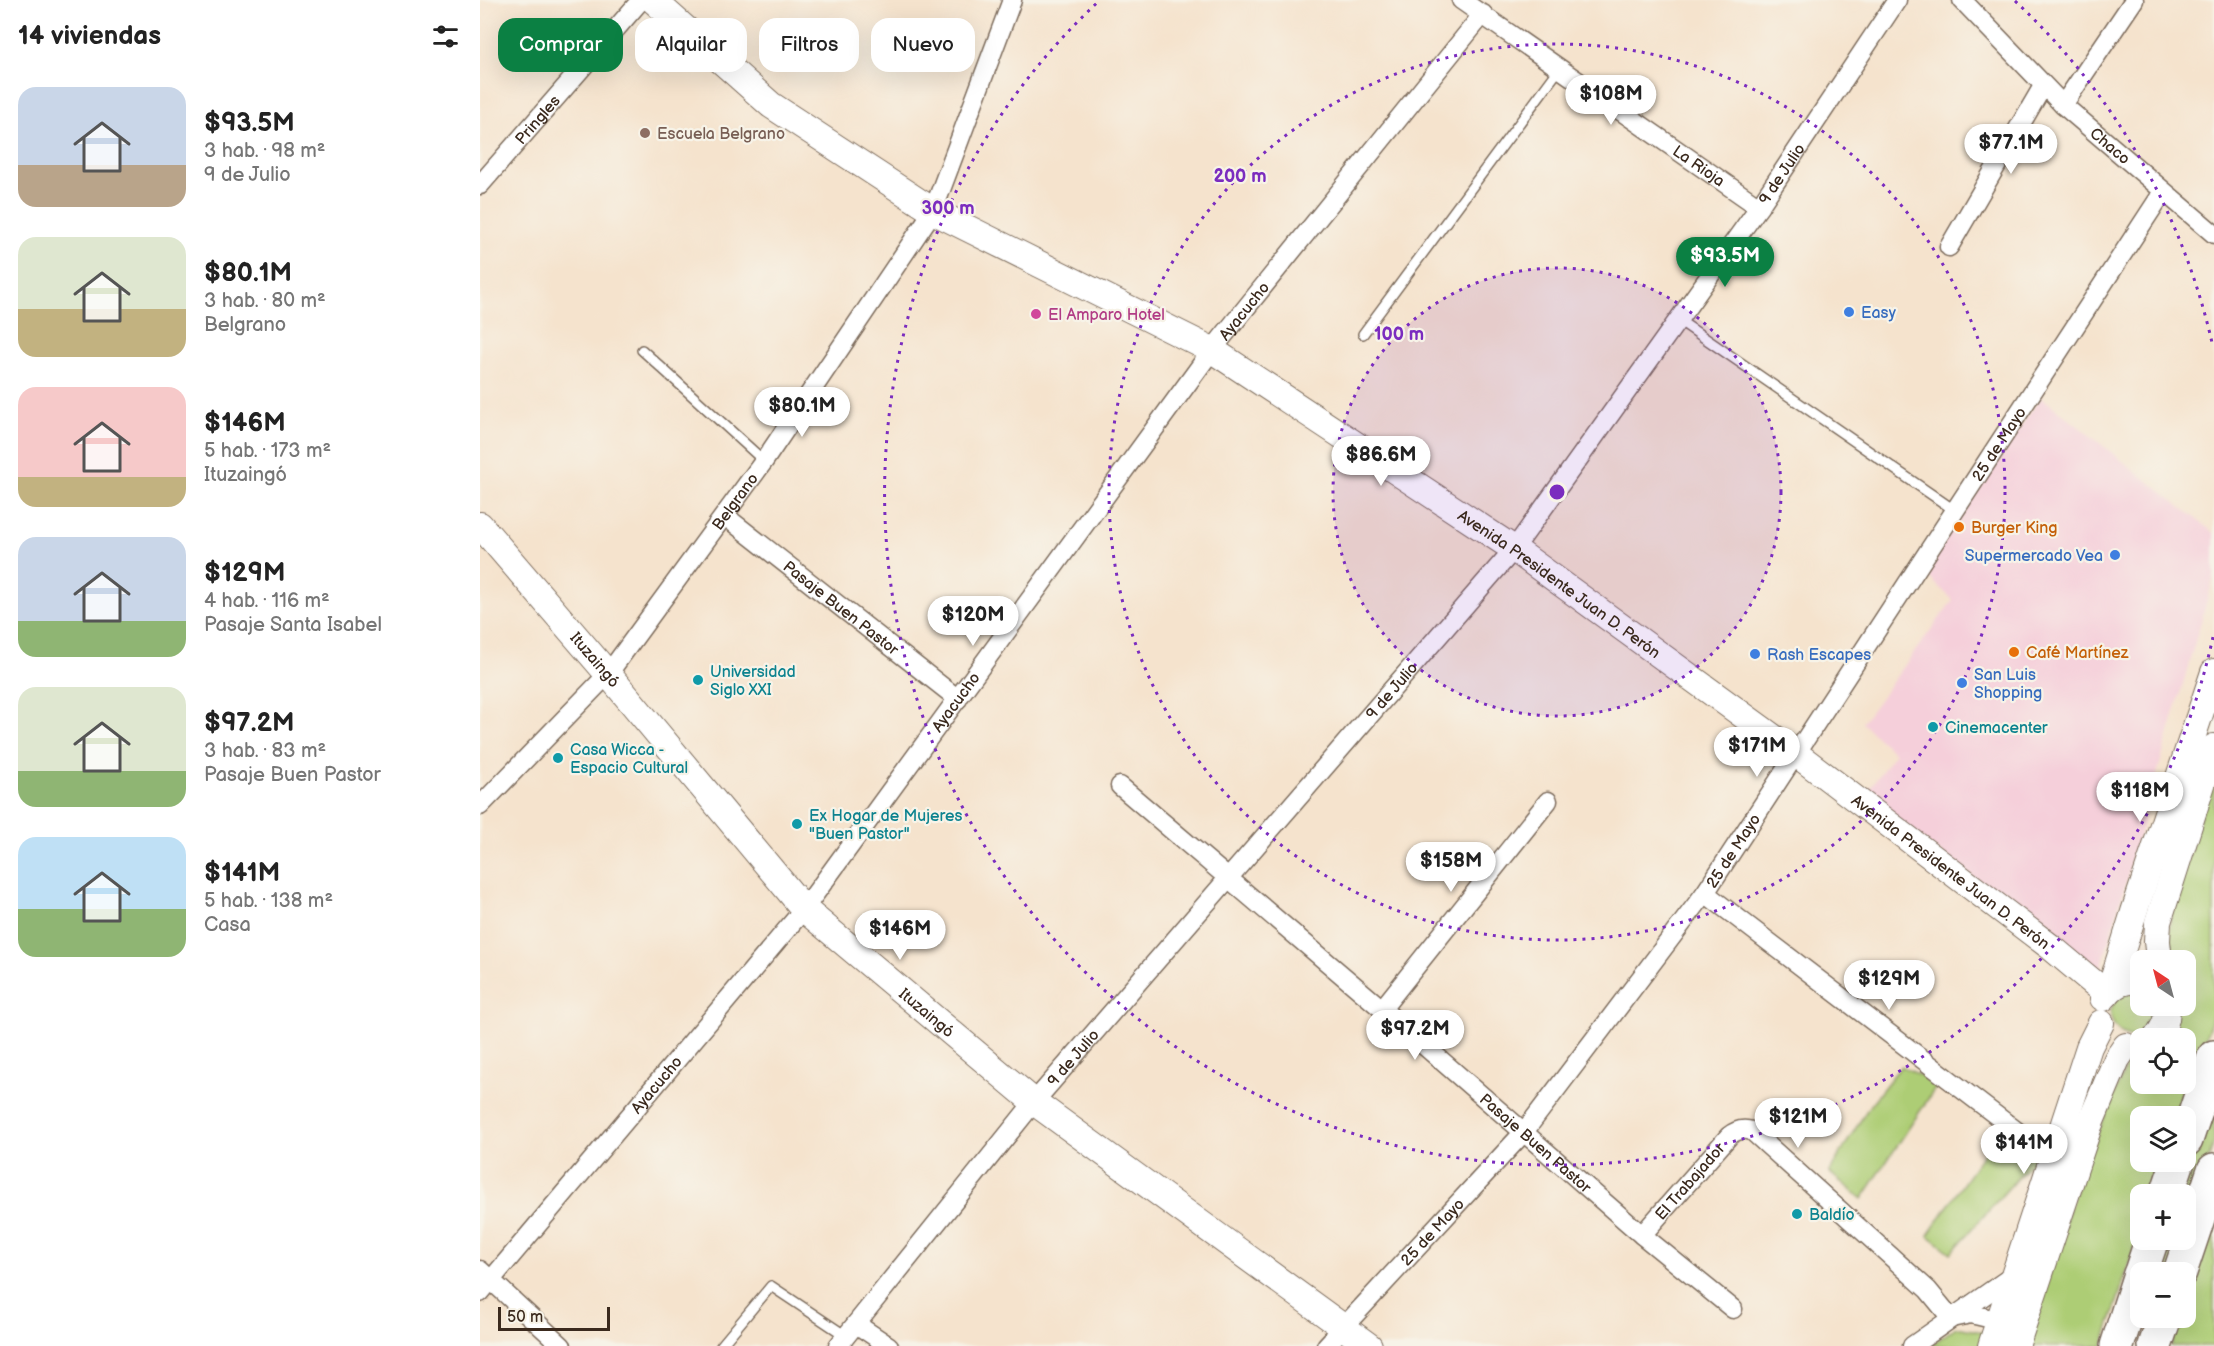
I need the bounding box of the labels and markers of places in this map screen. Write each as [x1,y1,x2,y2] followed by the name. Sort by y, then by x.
[1569,75,1653,126] pin: $108M
[1962,124,2060,175] pin: $77.1M
[657,125,785,144] place label: Escuela Belgrano
[638,126,652,140] marker: Escuela Belgrano
[1676,237,1774,288] pin: $93.5M
[1861,304,1897,323] place label: Easy
[1842,305,1856,319] marker: Easy
[1048,306,1165,325] place label: El Amparo Hotel
[1029,307,1043,321] marker: El Amparo Hotel
[753,387,851,438] pin: $80.1M
[1332,436,1430,487] pin: $86.6M
[1547,482,1567,502] centre of rings
[1971,519,2058,538] place label: Burger King
[1952,520,1966,534] marker: Burger King
[1965,547,2103,566] place label: Supermercado Vea
[2108,548,2122,562] marker: Supermercado Vea
[931,596,1015,647] pin: $120M
[2026,644,2129,663] place label: Café Martínez
[2007,645,2021,659] marker: Café Martínez
[1767,646,1871,665] place label: Rash Escapes
[1748,647,1762,661] marker: Rash Escapes
[710,663,796,700] place label: Universidad Siglo XXI
[1974,666,2042,703] place label: San Luis Shopping
[691,673,705,687] marker: Universidad Siglo XXI
[1955,676,1969,690] marker: San Luis Shopping
[1945,719,2048,738] place label: Cinemacenter
[1926,720,1940,734] marker: Cinemacenter
[1715,727,1799,778] pin: $171M
[570,741,688,778] place label: Casa Wicca - Espacio Cultural
[551,751,565,765] marker: Casa Wicca - Espacio Cultural
[2098,772,2182,823] pin: $118M
[809,807,962,844] place label: Ex Hogar de Mujeres "Buen Pastor"
[790,817,804,831] marker: Ex Hogar de Mujeres "Buen Pastor"
[1409,842,1493,893] pin: $158M
[858,910,942,961] pin: $146M
[1847,960,1931,1011] pin: $129M
[1366,1010,1464,1061] pin: $97.2M
[1756,1098,1840,1149] pin: $121M
[1982,1124,2066,1175] pin: $141M
[1809,1206,1855,1225] place label: Baldío
[1790,1207,1804,1221] marker: Baldío

